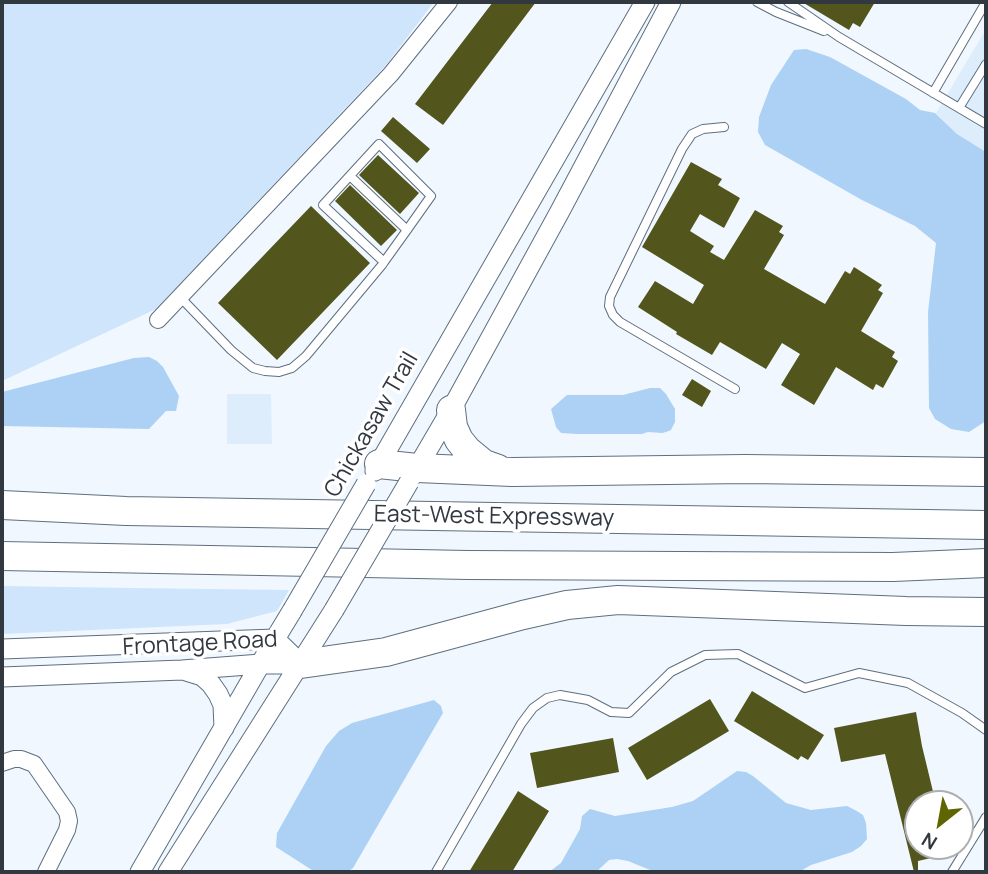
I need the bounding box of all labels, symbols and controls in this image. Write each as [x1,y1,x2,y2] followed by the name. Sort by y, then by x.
[319,348,425,502] street label: Chickasaw Trail
[374,501,614,533] street label: East-West Expressway
[122,626,278,662] street label: Frontage Road
[904,790,974,860] north arrow
[917,827,942,856] text: N

